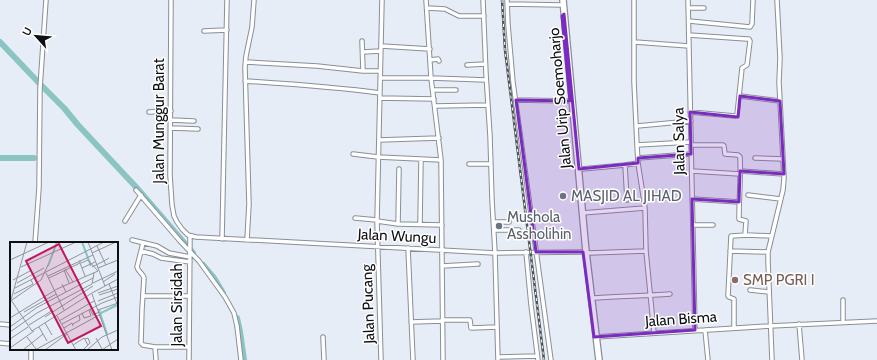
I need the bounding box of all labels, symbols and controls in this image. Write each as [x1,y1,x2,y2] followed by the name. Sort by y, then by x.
[16,16,56,56] north arrow
[19,25,35,38] text: U
[545,27,575,170] street label: Jalan Urip Soemoharjo
[150,58,168,185] street label: Jalan Munggur Barat
[669,106,689,176] street label: Jalan Salya
[571,187,682,205] place label: MASJID AL JIHAD
[558,191,568,201] marker: MASJID AL JIHAD
[507,208,571,243] place label: Mushola Assholihin
[494,221,504,231] marker: Mushola Assholihin
[356,225,437,247] street label: Jalan Wungu
[10,242,118,350] inset map
[168,263,186,348] street label: Jalan Sirsidah
[358,263,378,345] street label: Jalan Pucang
[743,271,815,289] place label: SMP PGRI I
[730,275,740,285] marker: SMP PGRI I
[643,307,718,331] street label: Jalan Bisma

